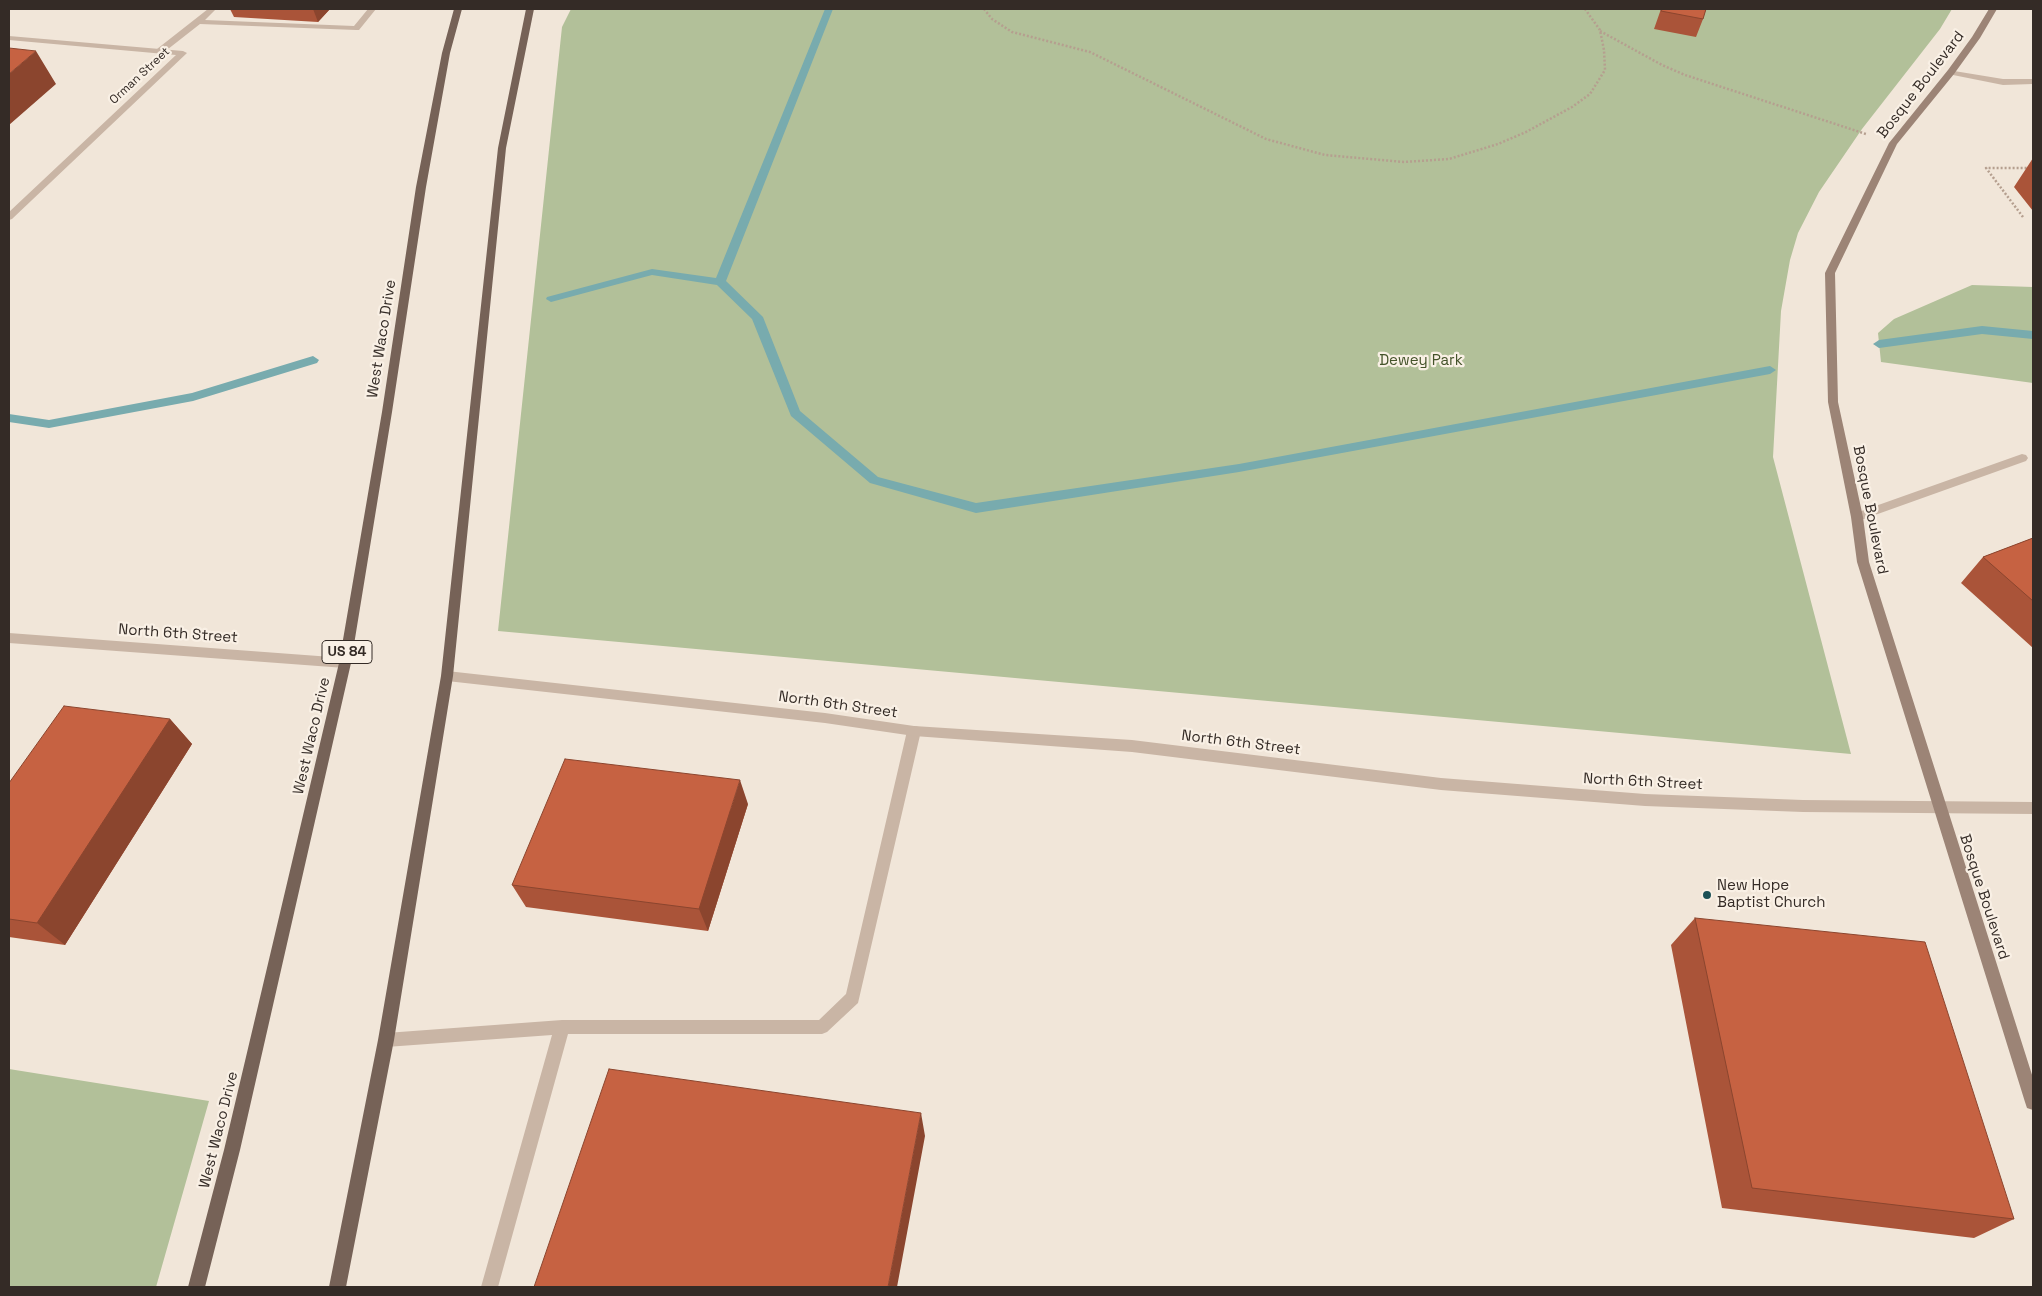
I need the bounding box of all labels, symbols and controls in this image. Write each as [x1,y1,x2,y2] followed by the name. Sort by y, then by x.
[1874,28,1968,142] street label: Bosque Boulevard
[107,45,173,107] street label: Orman Street
[364,278,400,400] street label: West Waco Drive
[1379,352,1463,370] park label: Dewey Park
[1849,444,1891,576] street label: Bosque Boulevard
[118,621,238,647] street label: North 6th Street
[322,640,372,664] road number: US 84
[290,676,334,796] street label: West Waco Drive
[777,688,899,722] street label: North 6th Street
[1180,727,1302,759] street label: North 6th Street
[1583,770,1703,794] street label: North 6th Street
[1955,832,2013,962] street label: Bosque Boulevard
[1717,877,1825,912] place label: New Hope Baptist Church
[1701,889,1713,901] marker: New Hope Baptist Church
[196,1070,242,1190] street label: West Waco Drive

